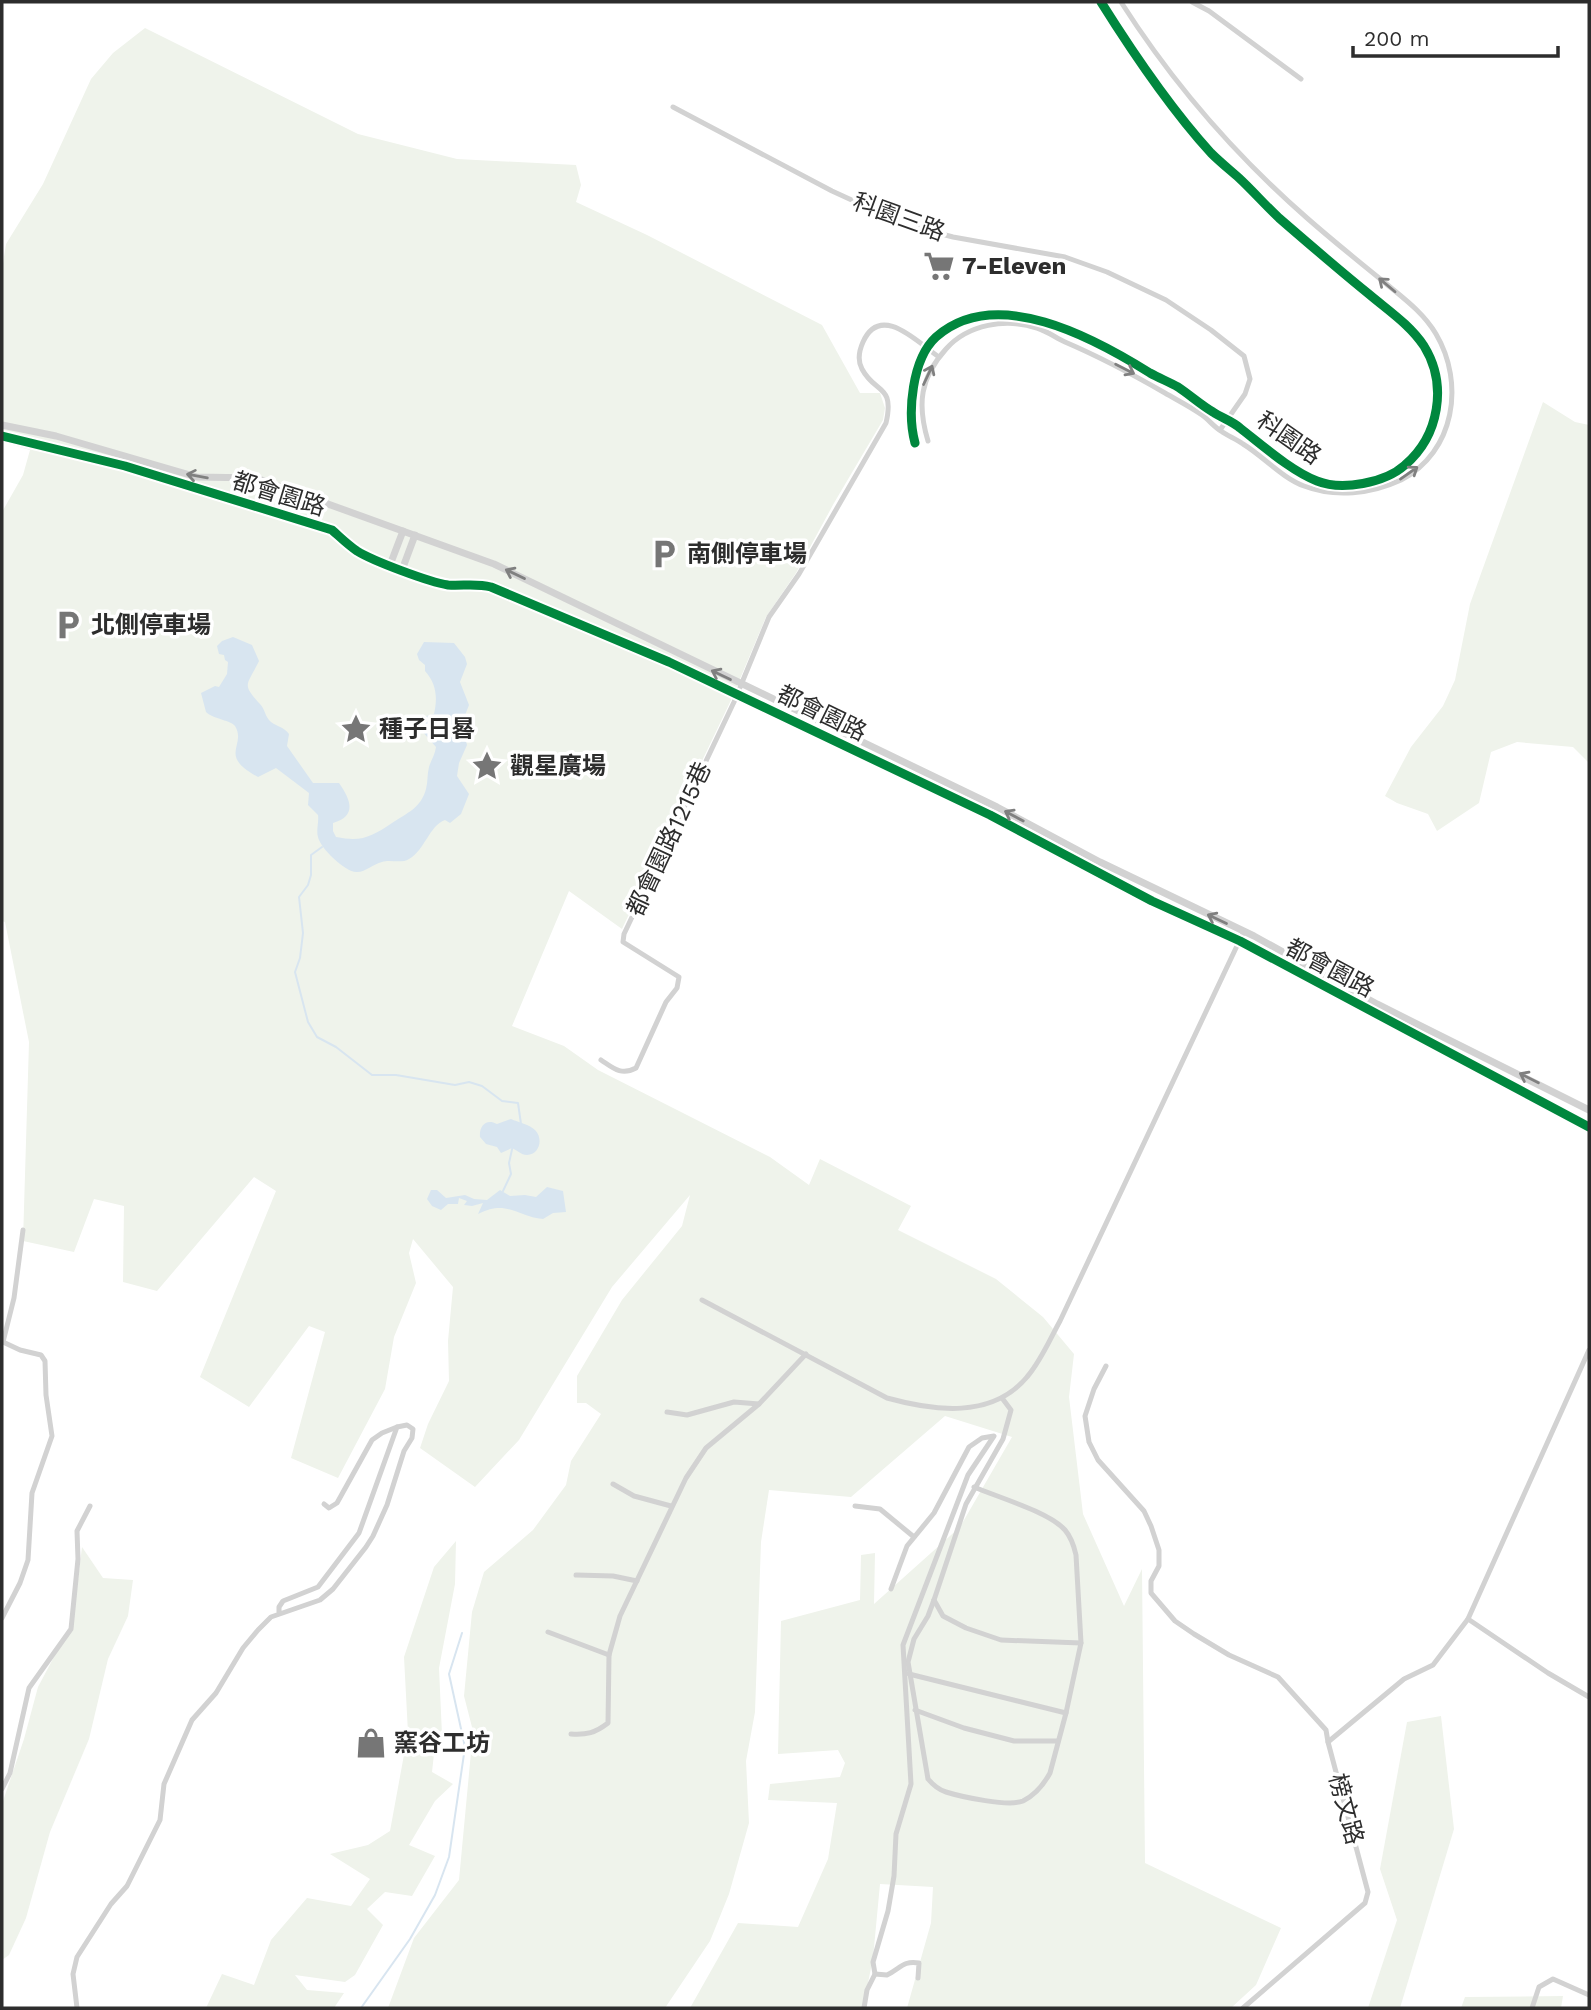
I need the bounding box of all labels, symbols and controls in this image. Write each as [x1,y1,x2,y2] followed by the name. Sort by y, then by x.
[1353,14,1558,58] scale bar
[1364,26,1430,51] text: 200 m
[849,187,949,247] street label: 科園三路
[922,249,956,283] supermarket icon: 7-Eleven
[962,252,1066,280] place label: 7-Eleven
[1379,277,1397,293] one-way arrow
[1114,363,1134,377] one-way arrow
[922,365,935,386] one-way arrow
[1251,406,1327,470] street label: 科園路
[1399,466,1418,480] one-way arrow
[229,467,329,521] street label: 都會園路
[186,469,209,482] one-way arrow
[647,537,681,571] parking icon: 南側停車場
[687,540,807,568] place label: 南側停車場
[505,567,526,581] one-way arrow
[51,608,85,642] parking icon: 北側停車場
[91,611,211,639] place label: 北側停車場
[711,668,732,682] one-way arrow
[773,679,871,747] street label: 都會園路
[339,712,373,746] place icon: 種子日晷
[379,715,475,743] place label: 種子日晷
[470,749,504,783] place icon: 觀星廣場
[510,752,606,780] place label: 觀星廣場
[621,758,717,920] street label: 都會園路1215巷
[1004,809,1025,823] one-way arrow
[1207,911,1228,925] one-way arrow
[1281,933,1379,1003] street label: 都會園路
[1519,1071,1539,1085] one-way arrow
[354,1726,388,1760] shop icon: 窯谷工坊
[394,1729,490,1757] place label: 窯谷工坊
[1323,1771,1369,1847] street label: 榜文路

